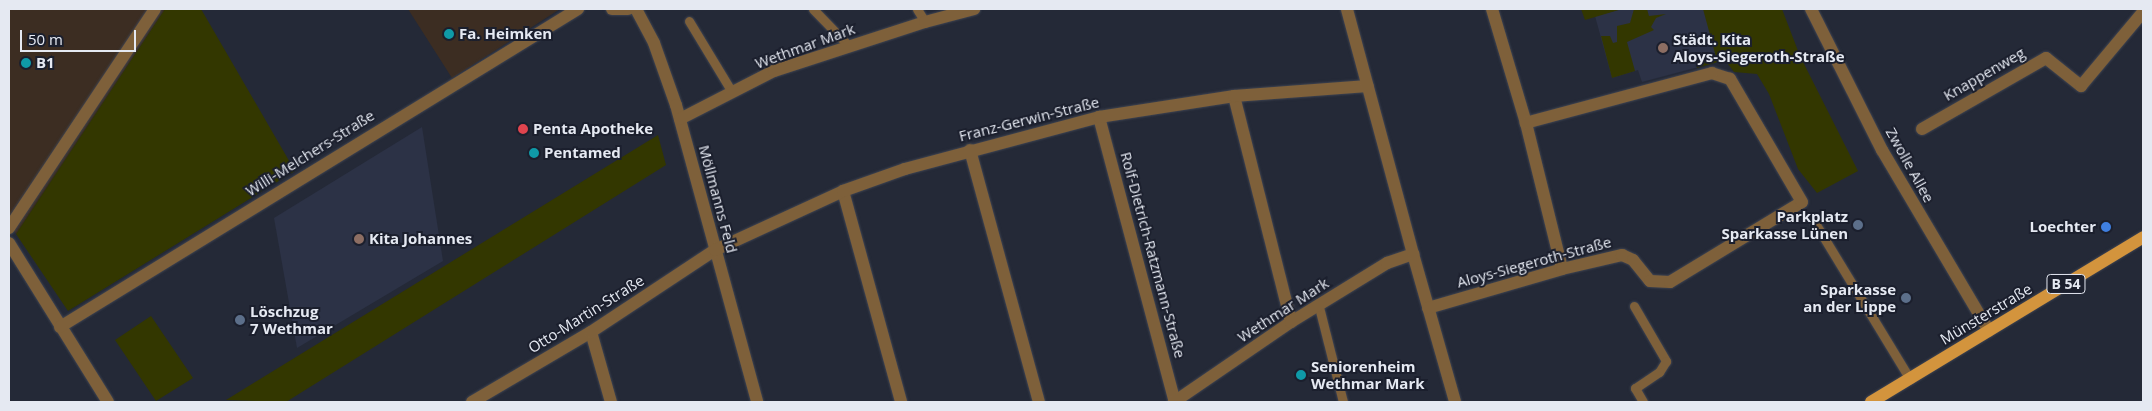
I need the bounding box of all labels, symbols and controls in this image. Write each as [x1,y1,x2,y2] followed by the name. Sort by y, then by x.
[22,20,139,52] scale bar
[753,20,857,72] street label: Wethmar Mark
[459,25,552,43] place label: Fa. Heimken
[443,28,455,40] marker: Fa. Heimken
[28,29,63,49] text: 50 m
[1673,30,1845,65] place label: Städt. Kita Aloys-Siegeroth-Straße
[1657,42,1669,54] marker: Städt. Kita Aloys-Siegeroth-Straße
[1940,43,2028,105] street label: Knappenweg
[36,54,55,72] place label: B1
[20,57,32,69] marker: B1
[957,93,1101,145] street label: Franz-Gerwin-Straße
[242,106,378,200] street label: Willi-Melchers-Straße
[533,120,653,138] place label: Penta Apotheke
[517,123,529,135] marker: Penta Apotheke
[1882,124,1938,206] street label: Zwolle Allee
[695,143,741,255] street label: Möllmanns Feld
[544,144,621,162] place label: Pentamed
[528,147,540,159] marker: Pentamed
[1117,150,1189,360] street label: Rolf-Dietrich-Ratzmann-Straße
[1721,207,1848,242] place label: Parkplatz Sparkasse Lünen
[2030,218,2096,236] place label: Loechter
[1852,219,1864,231] marker: Parkplatz Sparkasse Lünen
[2100,221,2112,233] marker: Loechter
[369,230,472,248] place label: Kita Johannes
[353,233,365,245] marker: Kita Johannes
[1455,233,1613,291] street label: Aloys-Siegeroth-Straße
[525,271,647,357] street label: Otto-Martin-Straße
[2046,272,2086,296] road number: B 54
[1234,274,1332,346] street label: Wethmar Mark
[1803,280,1896,315] place label: Sparkasse an der Lippe
[1937,280,2035,348] street label: Münsterstraße
[1900,292,1912,304] marker: Sparkasse an der Lippe
[250,302,333,337] place label: Löschzug 7 Wethmar
[234,314,246,326] marker: Löschzug 7 Wethmar
[1311,357,1425,392] place label: Seniorenheim Wethmar Mark
[1295,369,1307,381] marker: Seniorenheim Wethmar Mark

